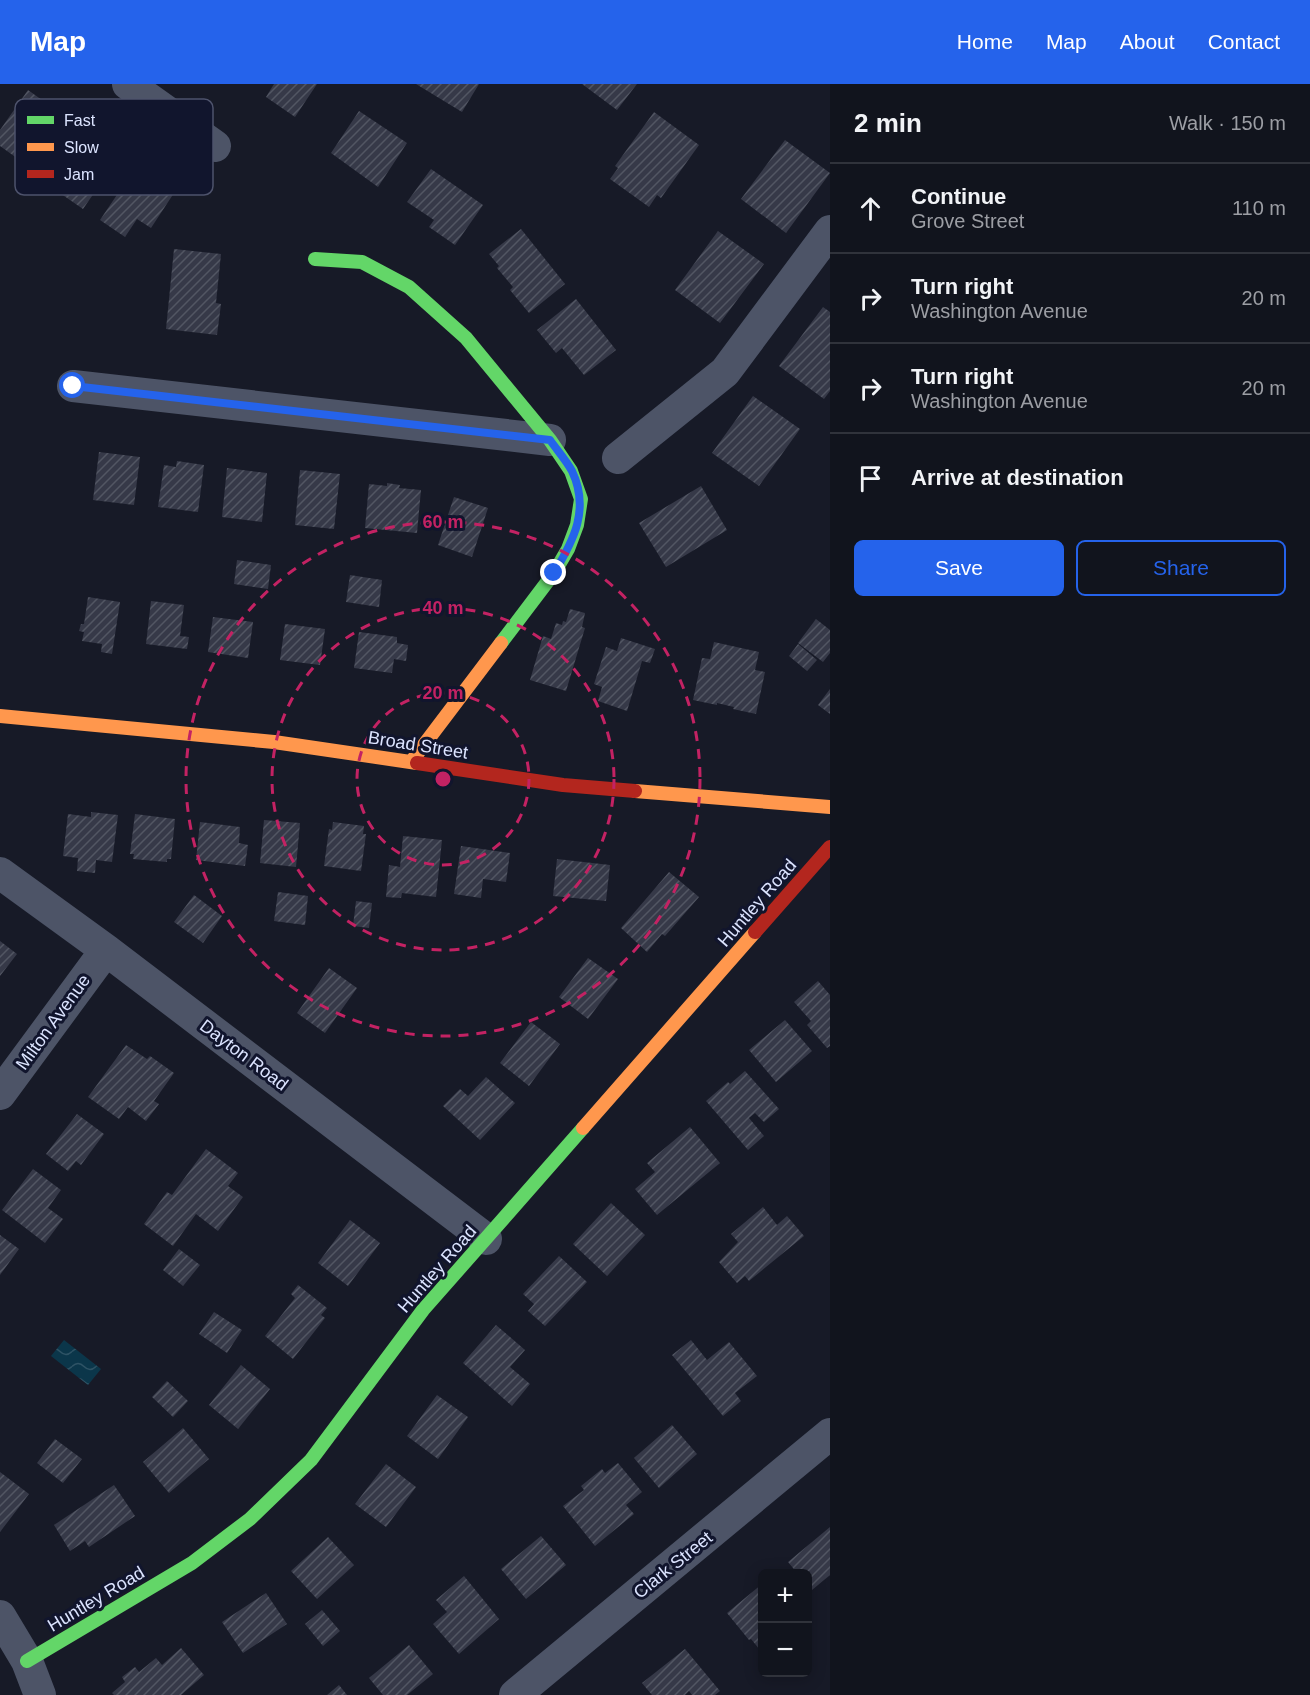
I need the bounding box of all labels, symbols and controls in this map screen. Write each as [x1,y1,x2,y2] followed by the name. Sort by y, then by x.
[30,26,86,57] text: Map
[957,30,1013,53] text: Home
[1046,30,1087,53] text: Map
[1120,30,1175,53] text: About
[1208,30,1280,53] text: Contact
[15,99,213,195] legend
[854,108,922,138] text: 2 min
[64,112,96,129] text: Fast
[1169,112,1286,134] text: Walk · 150 m
[64,139,99,156] text: Slow
[64,166,94,183] text: Jam
[911,184,1006,209] text: Continue
[854,192,887,225] icon: ahead
[1232,197,1286,219] text: 110 m
[911,210,1024,232] text: Grove Street
[911,274,1013,299] text: Turn right
[854,282,887,315] icon: right
[1242,287,1286,309] text: 20 m
[911,300,1088,322] text: Washington Avenue
[911,364,1013,389] text: Turn right
[59,372,85,398] route start
[854,372,887,405] icon: right
[1242,377,1286,399] text: 20 m
[911,390,1088,412] text: Washington Avenue
[854,462,887,495] icon: arrive
[911,465,1124,490] text: Arrive at destination
[422,512,464,532] text: 60 m
[854,540,1064,596] button: Save
[1076,540,1286,596] button: Share
[540,559,566,585] route end
[422,598,464,618] text: 40 m
[422,683,464,703] text: 20 m
[367,727,469,763] street label: Broad Street
[433,769,453,789] centre of rings
[714,855,800,951] street label: Huntley Road
[12,971,94,1073] street label: Milton Avenue
[196,1015,292,1095] street label: Dayton Road
[394,1221,480,1317] street label: Huntley Road
[630,1527,716,1603] street label: Clark Street
[44,1562,148,1636] street label: Huntley Road
[758,1569,812,1677] map controls
[758,1569,812,1623] button: +
[758,1623,812,1677] button: −

